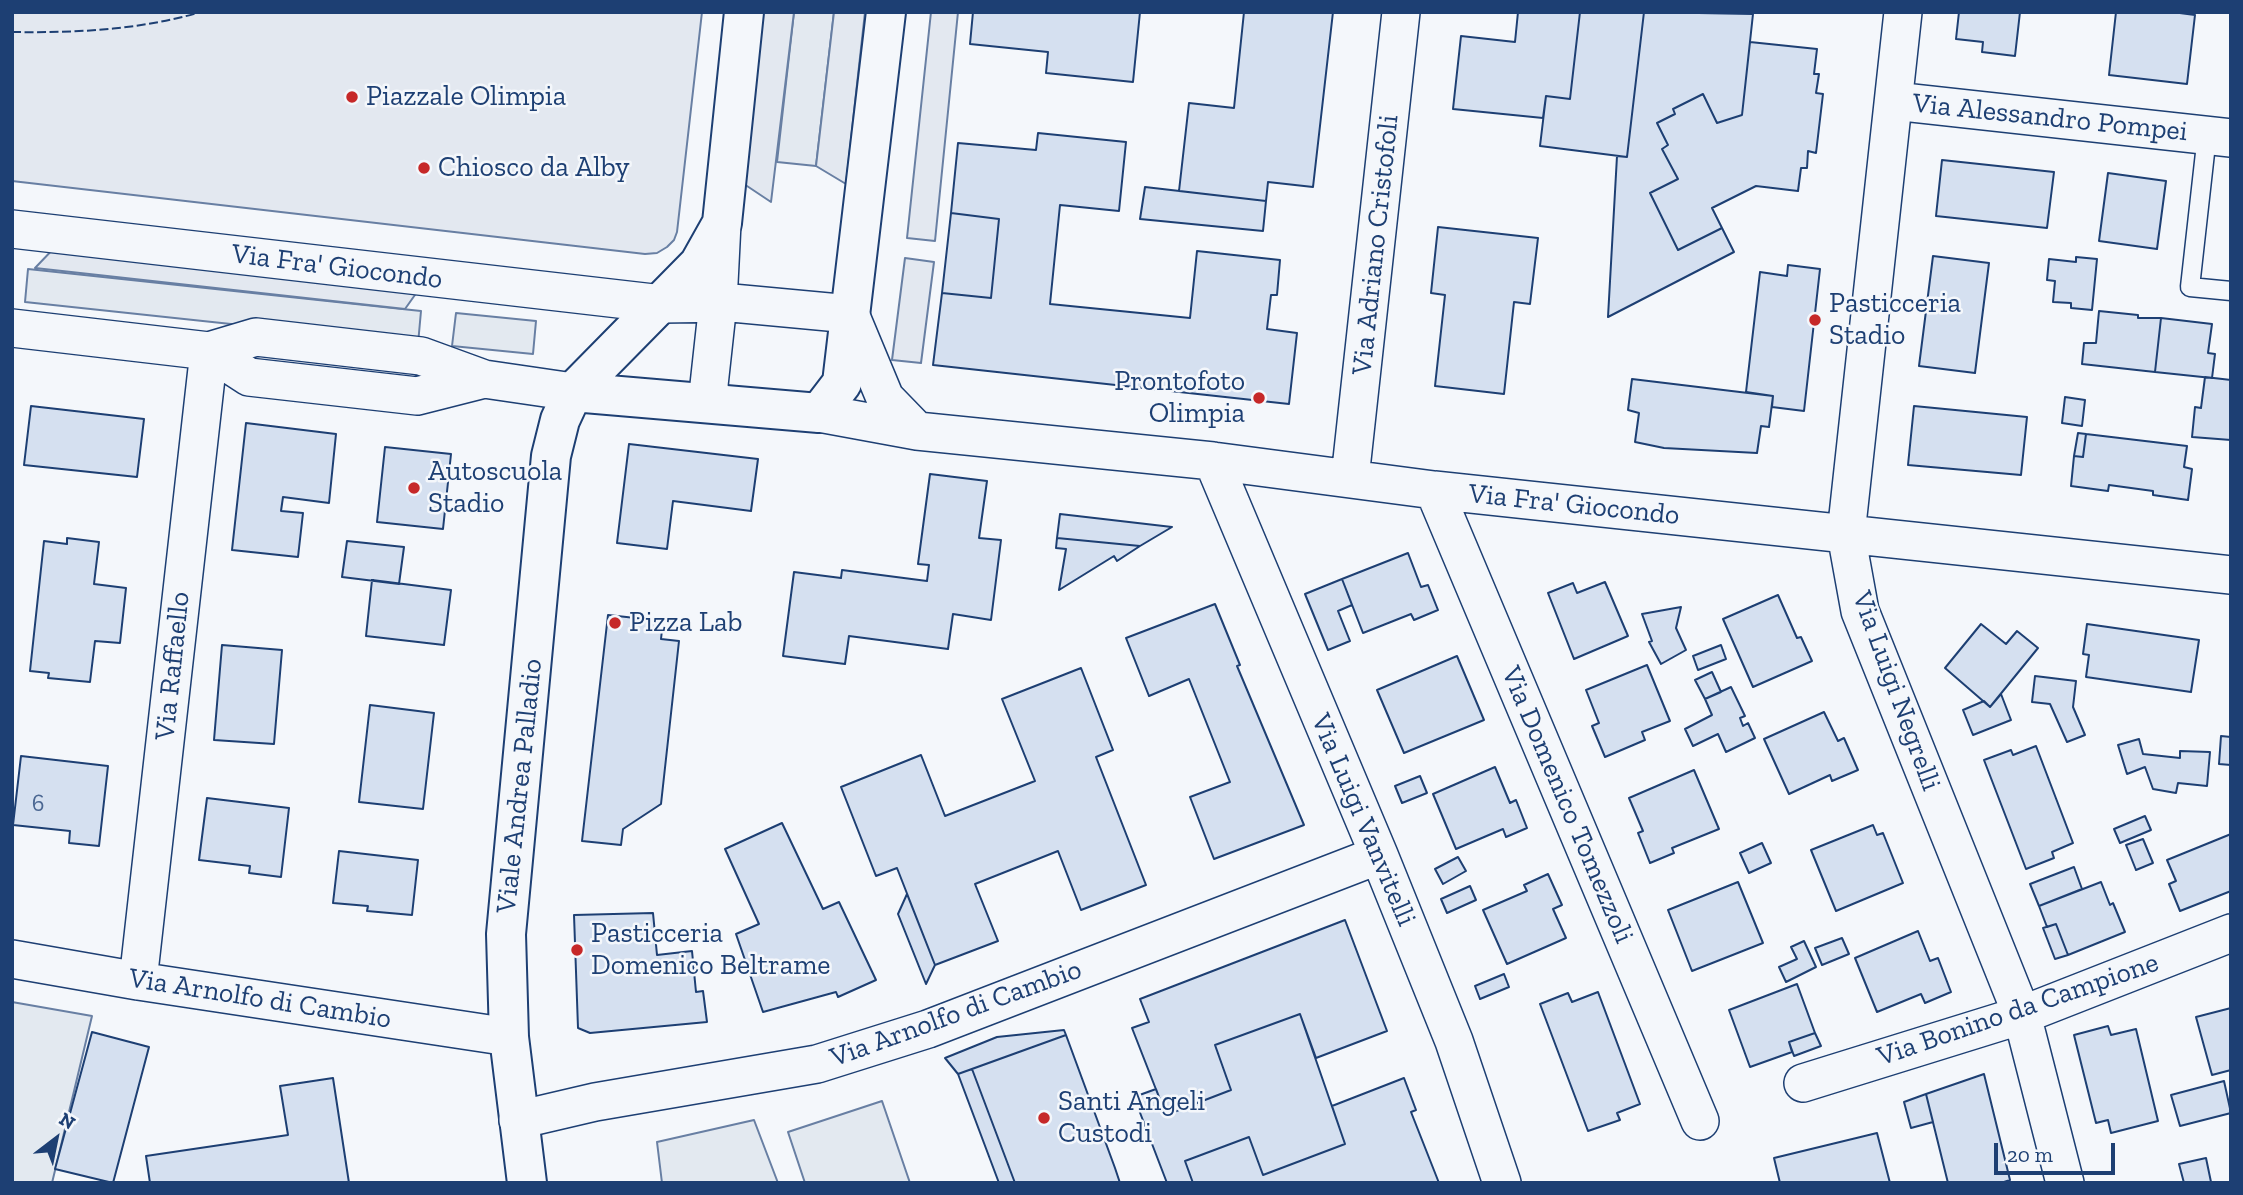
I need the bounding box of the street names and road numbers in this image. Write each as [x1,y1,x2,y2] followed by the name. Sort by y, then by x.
[1911,87,2189,149] street label: Via Alessandro Pompei
[1346,113,1406,377] street label: Via Adriano Cristofoli
[230,237,444,297] street label: Via Fra' Giocondo
[1467,477,1681,533] street label: Via Fra' Giocondo
[1844,587,1948,795] street label: Via Luigi Negrelli
[148,590,198,742] street label: Via Raffaello
[490,657,550,915] street label: Viale Andrea Palladio
[1493,662,1641,948] street label: Via Domenico Tomezzoli
[1303,709,1423,931] street label: Via Luigi Vanvitelli
[1873,946,2163,1074] street label: Via Bonino da Campione
[826,953,1086,1075] street label: Via Arnolfo di Cambio
[126,962,394,1036] street label: Via Arnolfo di Cambio

